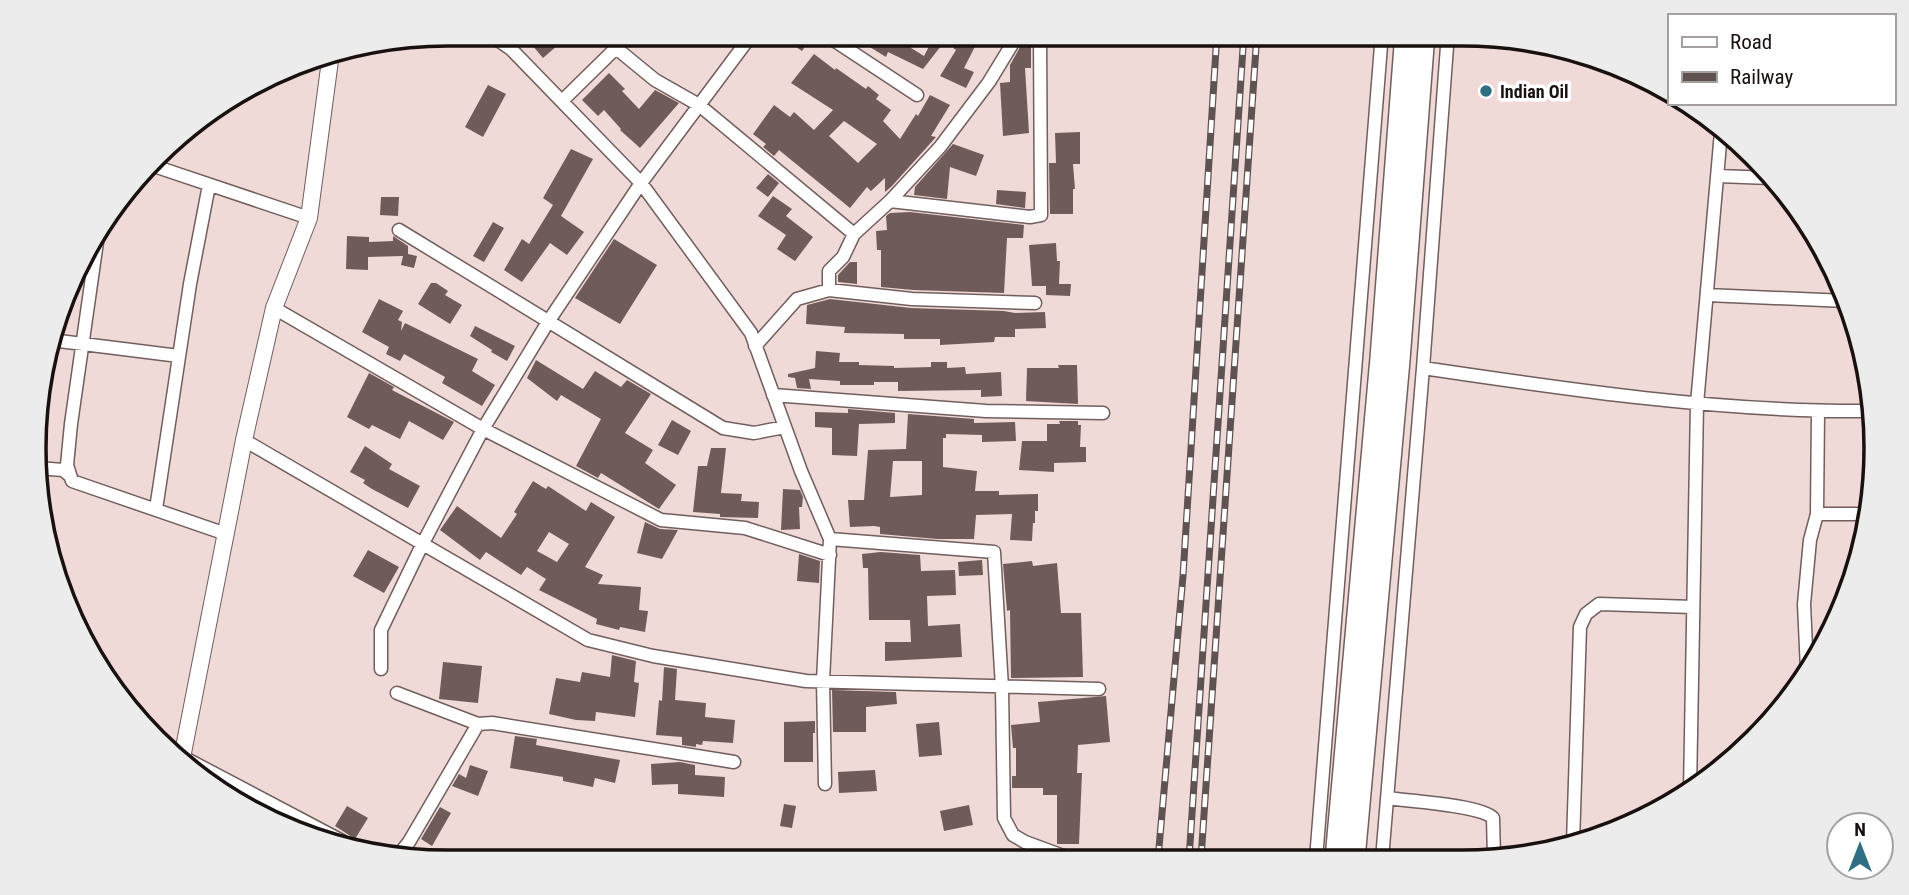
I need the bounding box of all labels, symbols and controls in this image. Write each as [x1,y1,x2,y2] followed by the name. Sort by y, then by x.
[1668,14,1895,105] legend
[1730,30,1772,54] text: Road
[1730,65,1793,89] text: Railway
[1500,81,1569,102] place label: Indian Oil
[1478,83,1494,99] marker: Indian Oil
[1825,811,1895,881] north arrow
[1854,818,1866,841] text: N

